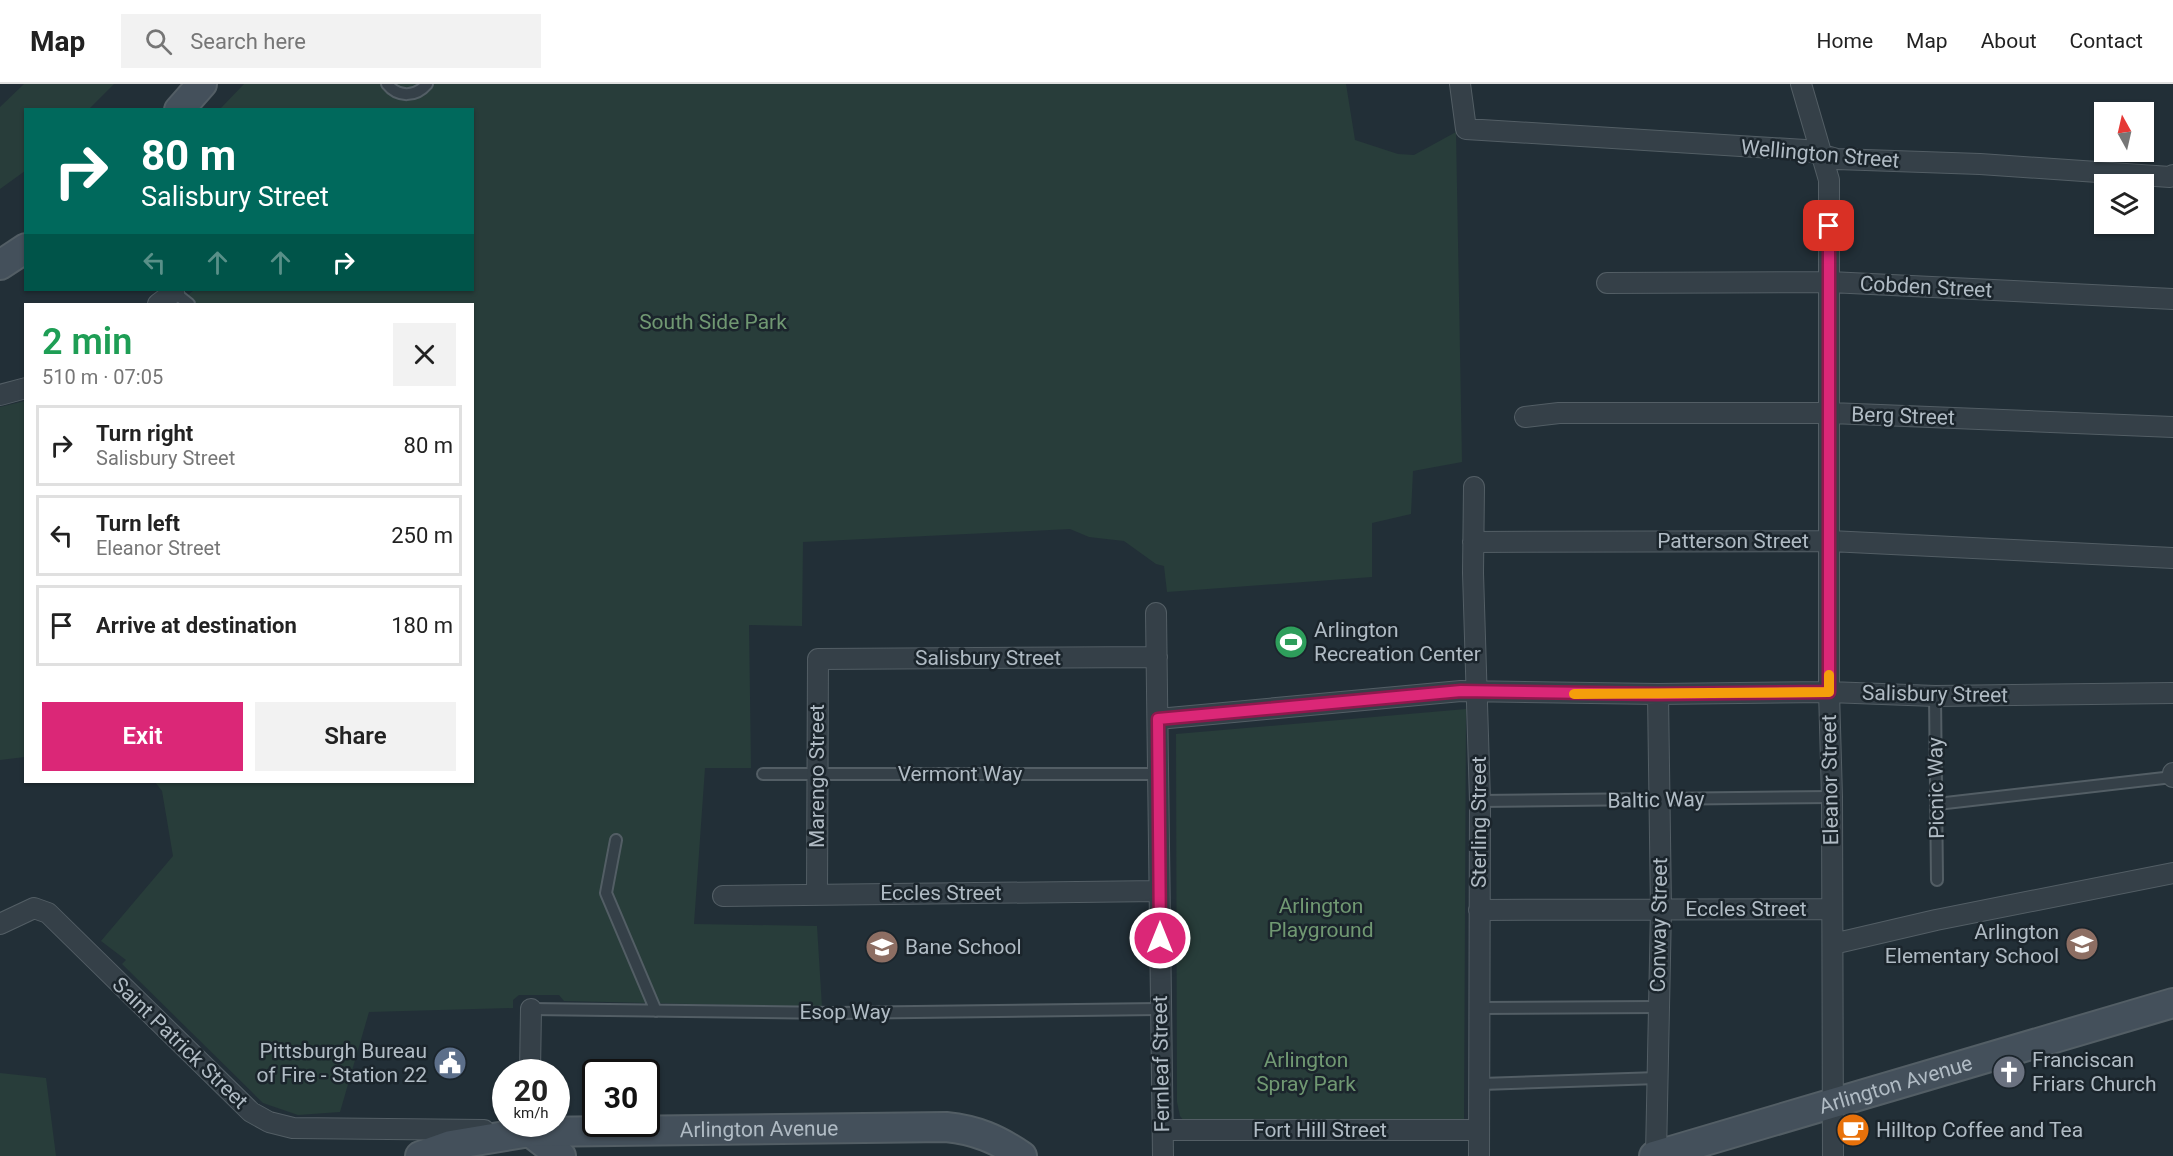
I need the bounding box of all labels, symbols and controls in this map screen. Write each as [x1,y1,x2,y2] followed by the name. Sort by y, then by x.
[121,14,541,68] search box
[30,25,85,58] text: Map
[142,25,175,58] icon: search
[190,29,306,54] text: Search here
[1817,29,1873,53] text: Home
[1906,29,1948,53] text: Map
[1981,29,2037,53] text: About
[2070,29,2143,53] text: Contact
[2094,102,2154,162] north arrow
[2094,102,2154,234] map controls
[141,131,236,180] text: 80 m
[42,132,120,210] icon: right
[1740,135,1900,173] street label: Wellington Street
[2094,174,2154,234] button: layers
[141,181,329,213] text: Salisbury Street
[1803,200,1854,251] pin
[1812,209,1845,242] icon: arrive
[138,246,171,279] icon: left
[201,246,234,279] icon: ahead
[264,246,297,279] icon: ahead
[327,246,360,279] icon: right
[1859,272,1993,302] street label: Cobden Street
[639,310,787,334] park label: South Side Park
[42,321,132,363] text: 2 min
[393,323,456,386] button: close
[42,365,163,389] text: 510 m · 07:05
[1851,402,1955,430] street label: Berg Street
[96,421,193,446] text: Turn right
[45,429,78,462] icon: right
[404,433,453,458] text: 80 m
[96,446,235,470] text: Salisbury Street
[96,511,180,536] text: Turn left
[45,519,78,552] icon: left
[391,523,453,548] text: 250 m
[1657,529,1809,553] street label: Patterson Street
[96,536,221,560] text: Eleanor Street
[45,609,78,642] icon: arrive
[96,613,297,638] text: Arrive at destination
[391,613,453,638] text: 180 m
[1314,618,1481,666] place label: Arlington Recreation Center
[1273,624,1309,660] sports icon: Arlington Recreation Center
[915,646,1061,670] street label: Salisbury Street
[1862,681,2008,707] street label: Salisbury Street
[42,702,243,771] button: Exit
[255,702,456,771] button: Share
[805,704,829,848] street label: Marengo Street
[1817,714,1843,846] street label: Eleanor Street
[1923,737,1949,839] street label: Picnic Way
[1467,756,1491,888] street label: Sterling Street
[898,762,1022,786] street label: Vermont Way
[1607,787,1705,813] street label: Baltic Way
[1646,857,1672,993] street label: Conway Street
[880,881,1002,905] street label: Eccles Street
[1268,894,1374,942] park label: Arlington Playground
[1685,897,1807,921] street label: Eccles Street
[1128,906,1192,970] position arrow
[1885,920,2059,968] place label: Arlington Elementary School
[2064,926,2100,962] school or university icon: Arlington Elementary School
[864,929,900,965] school or university icon: Bane School
[905,935,1022,959] place label: Bane School
[107,972,253,1114] street label: Saint Patrick Street
[1148,995,1174,1133] street label: Fernleaf Street
[799,1000,891,1024] street label: Esop Way
[256,1039,427,1087] place label: Pittsburgh Bureau of Fire - Station 22
[432,1045,468,1081] public building icon: Pittsburgh Bureau of Fire - Station 22
[1256,1048,1356,1096] park label: Arlington Spray Park
[2032,1048,2156,1096] place label: Franciscan Friars Church
[1816,1051,1975,1119] street label: Arlington Avenue
[1991,1054,2027,1090] church icon: Franciscan Friars Church
[582,1059,660,1137] speed limit sign: 30
[514,1073,548,1108] text: 20
[513,1104,549,1122] text: km/h
[1835,1112,1871,1148] cafe icon: Hilltop Coffee and Tea
[680,1116,838,1142] street label: Arlington Avenue
[1253,1118,1387,1142] street label: Fort Hill Street
[1876,1118,2083,1142] place label: Hilltop Coffee and Tea

